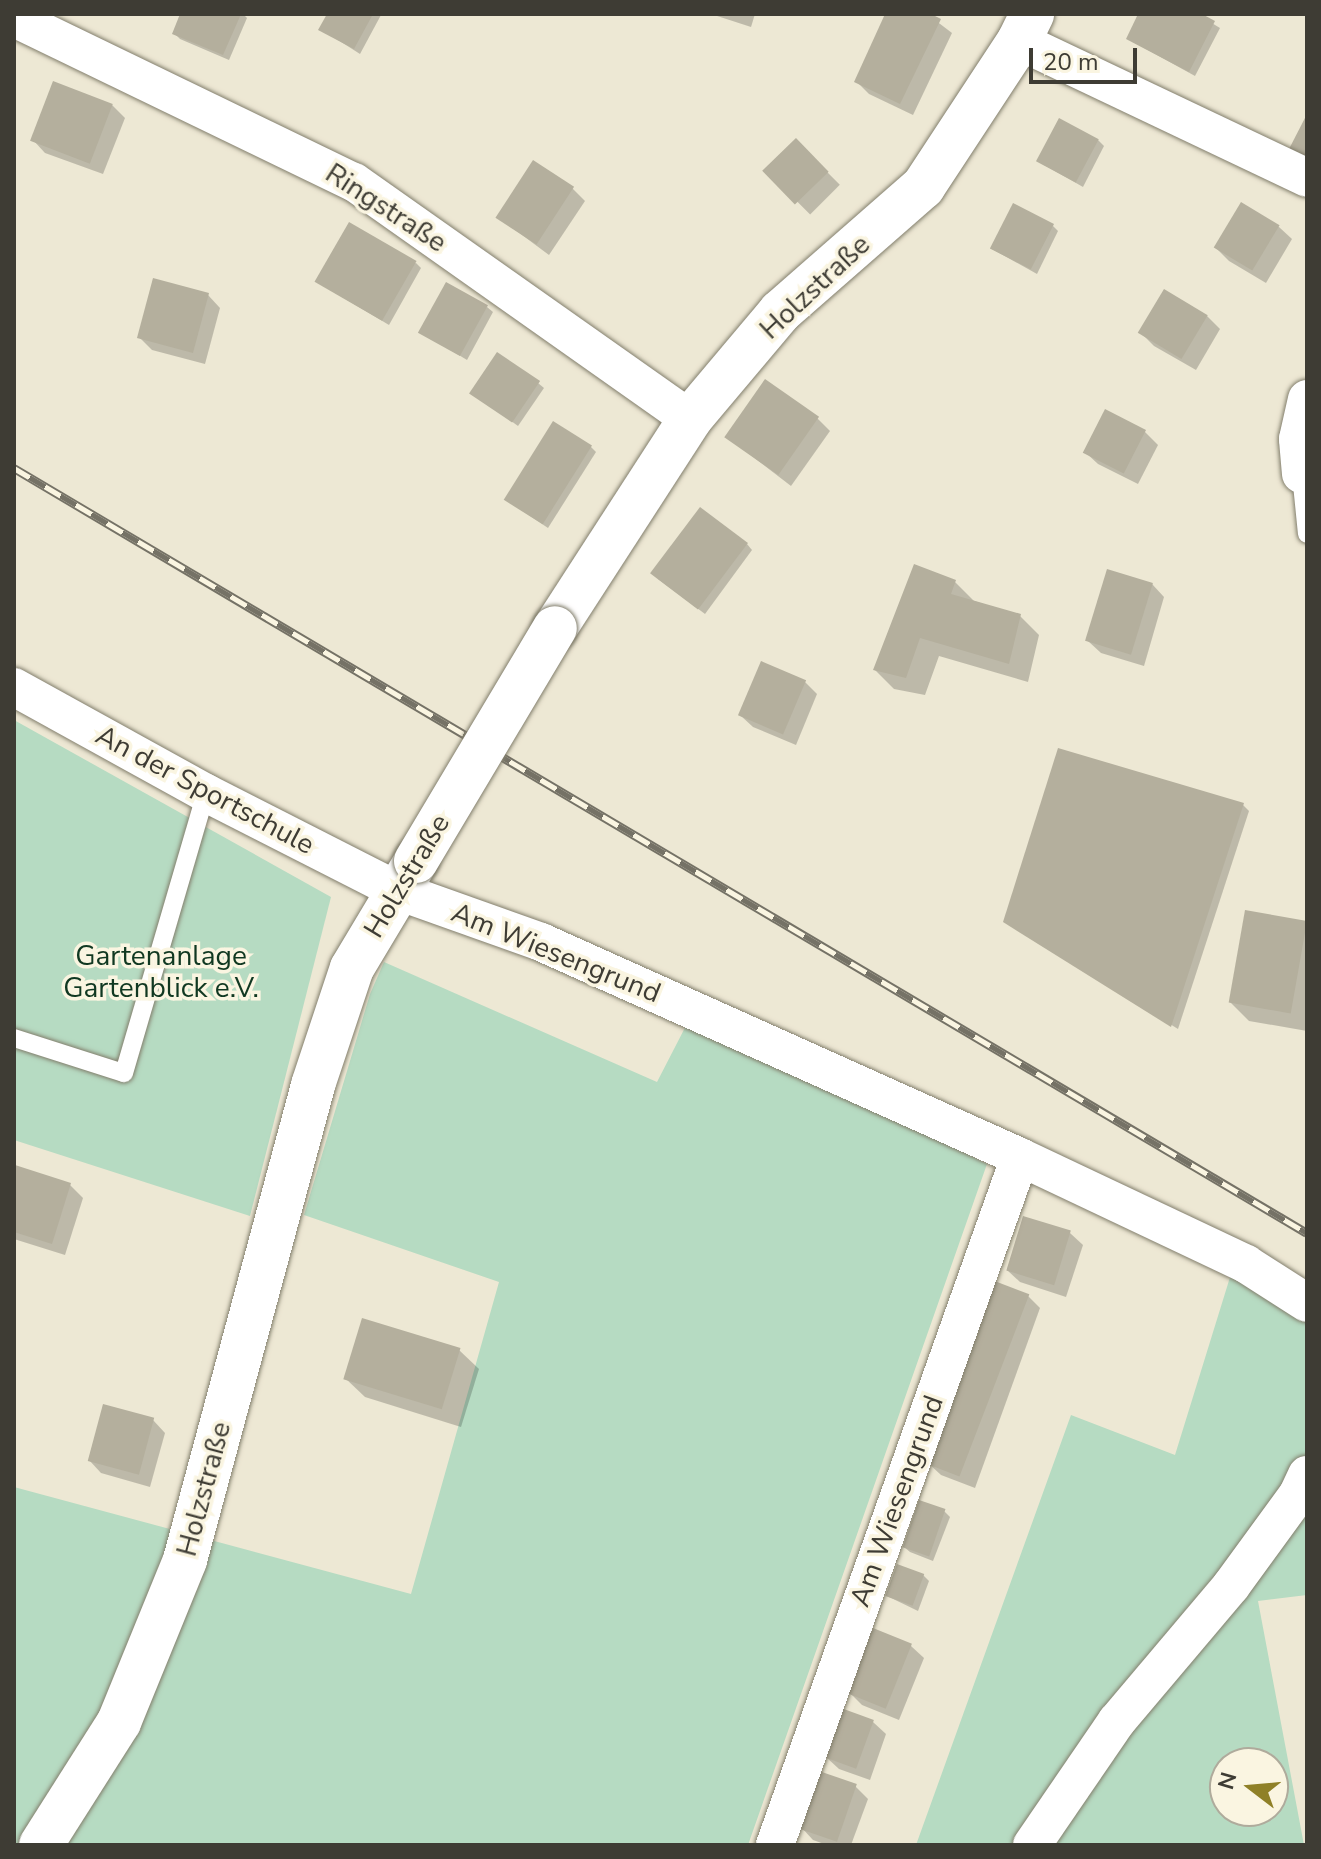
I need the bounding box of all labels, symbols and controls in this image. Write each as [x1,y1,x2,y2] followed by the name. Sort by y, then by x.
[1033,32,1141,82] scale bar
[1043,46,1099,78] text: 20 m
[319,156,453,260] street label: Ringstraße
[753,228,877,346] street label: Holzstraße
[90,718,320,862] street label: An der Sportschule
[357,808,457,944] street label: Holzstraße
[447,896,665,1010] street label: Am Wiesengrund
[63,939,259,1005] park label: Gartenanlage Gartenblick e.V.
[843,1391,951,1611] street label: Am Wiesengrund
[170,1418,238,1560] street label: Holzstraße
[1209,1747,1289,1827] north arrow
[1211,1769,1245,1793] text: N

